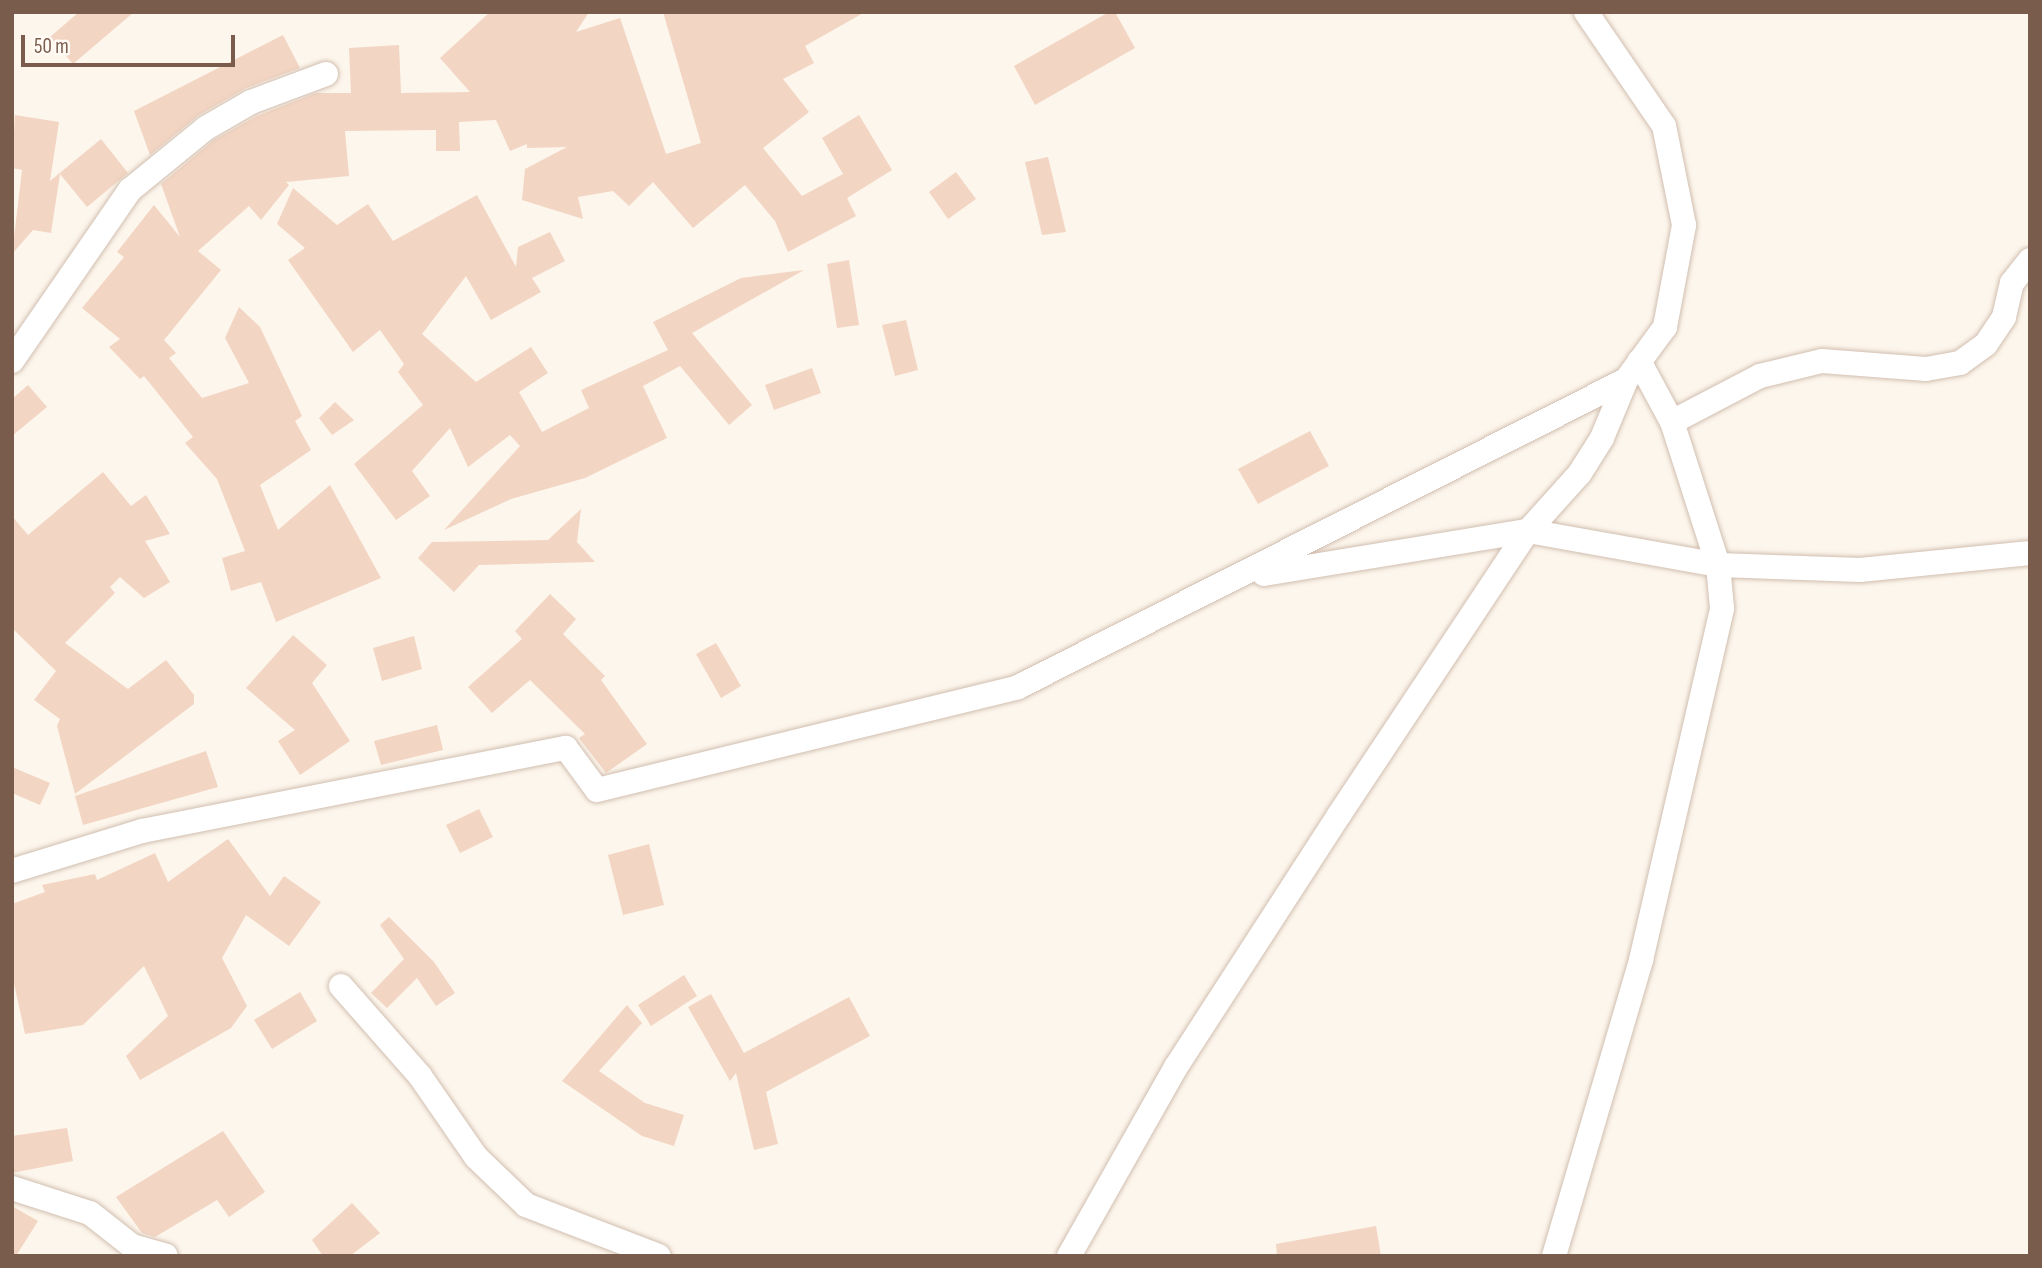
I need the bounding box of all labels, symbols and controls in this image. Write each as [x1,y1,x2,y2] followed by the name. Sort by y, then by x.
[24,21,238,65] scale bar
[34,34,69,59] text: 50 m

